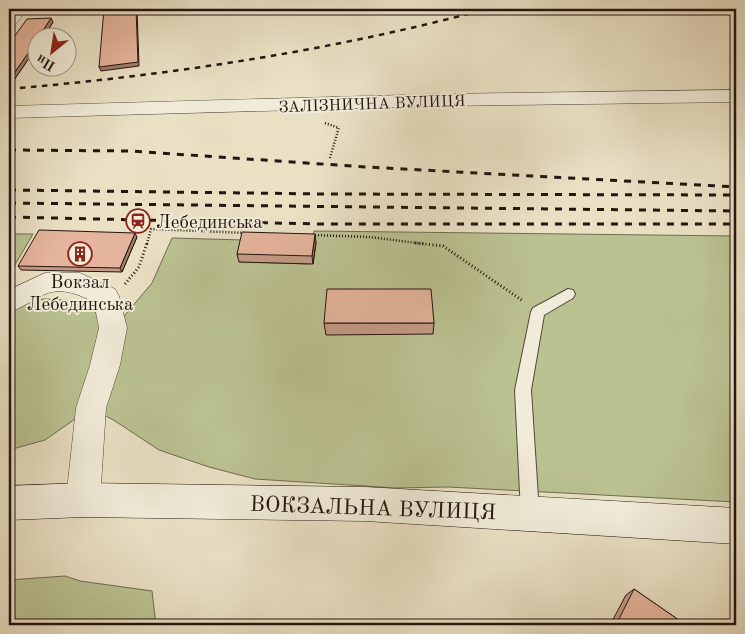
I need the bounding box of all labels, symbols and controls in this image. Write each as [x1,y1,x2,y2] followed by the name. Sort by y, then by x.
[28,28,78,78] north arrow
[34,51,58,73] text: Пн
[278,94,466,116] street label: ЗАЛІЗНИЧНА ВУЛИЦЯ
[125,208,151,234] station icon: Лебединська
[156,214,263,233] place label: Лебединська
[67,241,93,267] building icon: Вокзал Лебединська
[27,274,134,315] place label: Вокзал Лебединська
[249,494,497,524] street label: ВОКЗАЛЬНА ВУЛИЦЯ

